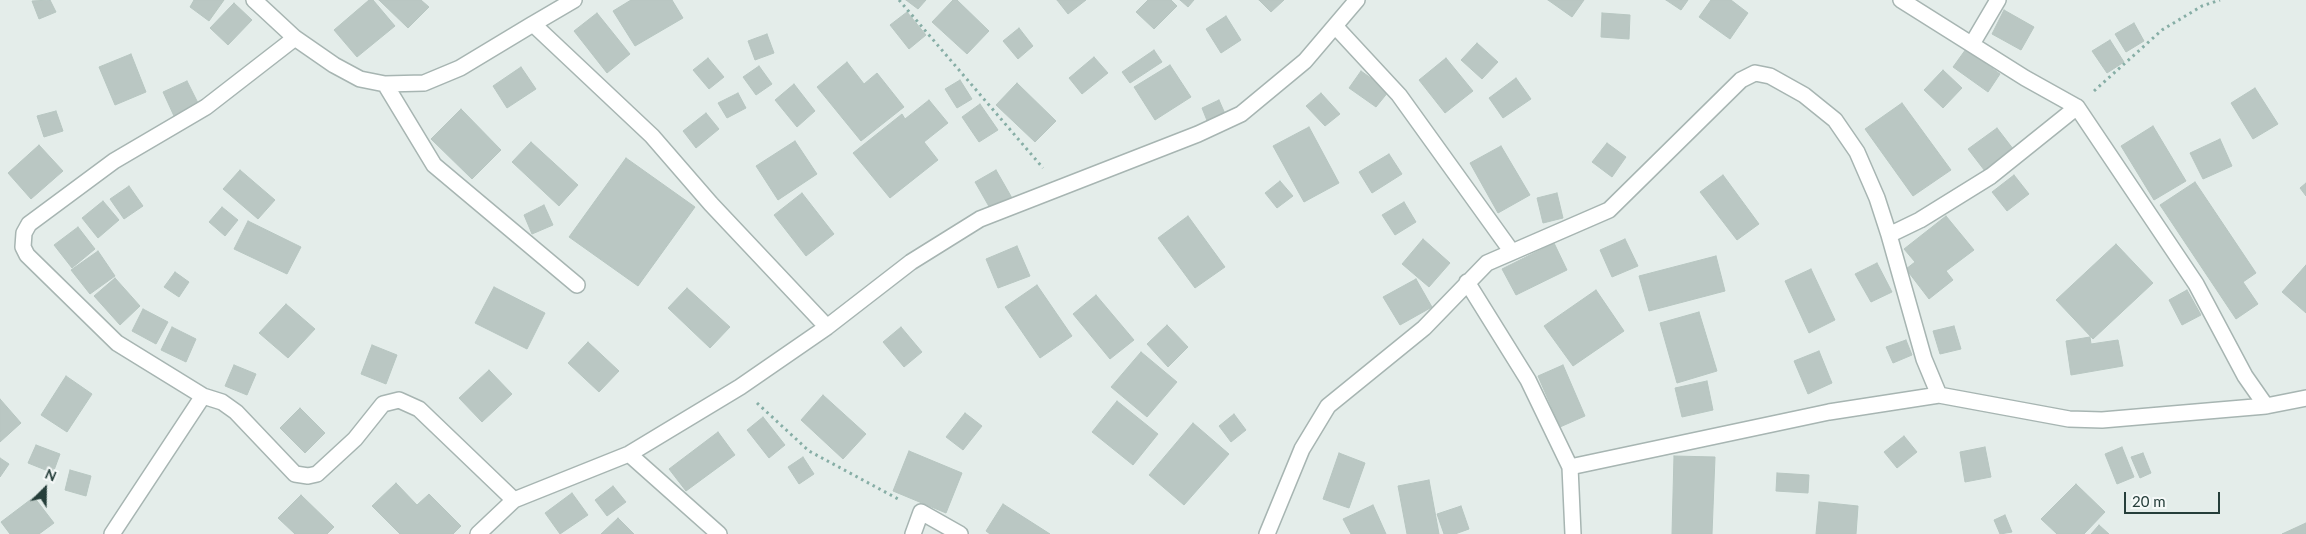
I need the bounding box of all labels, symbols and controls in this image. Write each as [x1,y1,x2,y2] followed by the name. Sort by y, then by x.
[20,464,70,514] north arrow
[43,465,59,485] text: N
[2126,482,2222,514] scale bar
[2132,492,2166,510] text: 20 m

